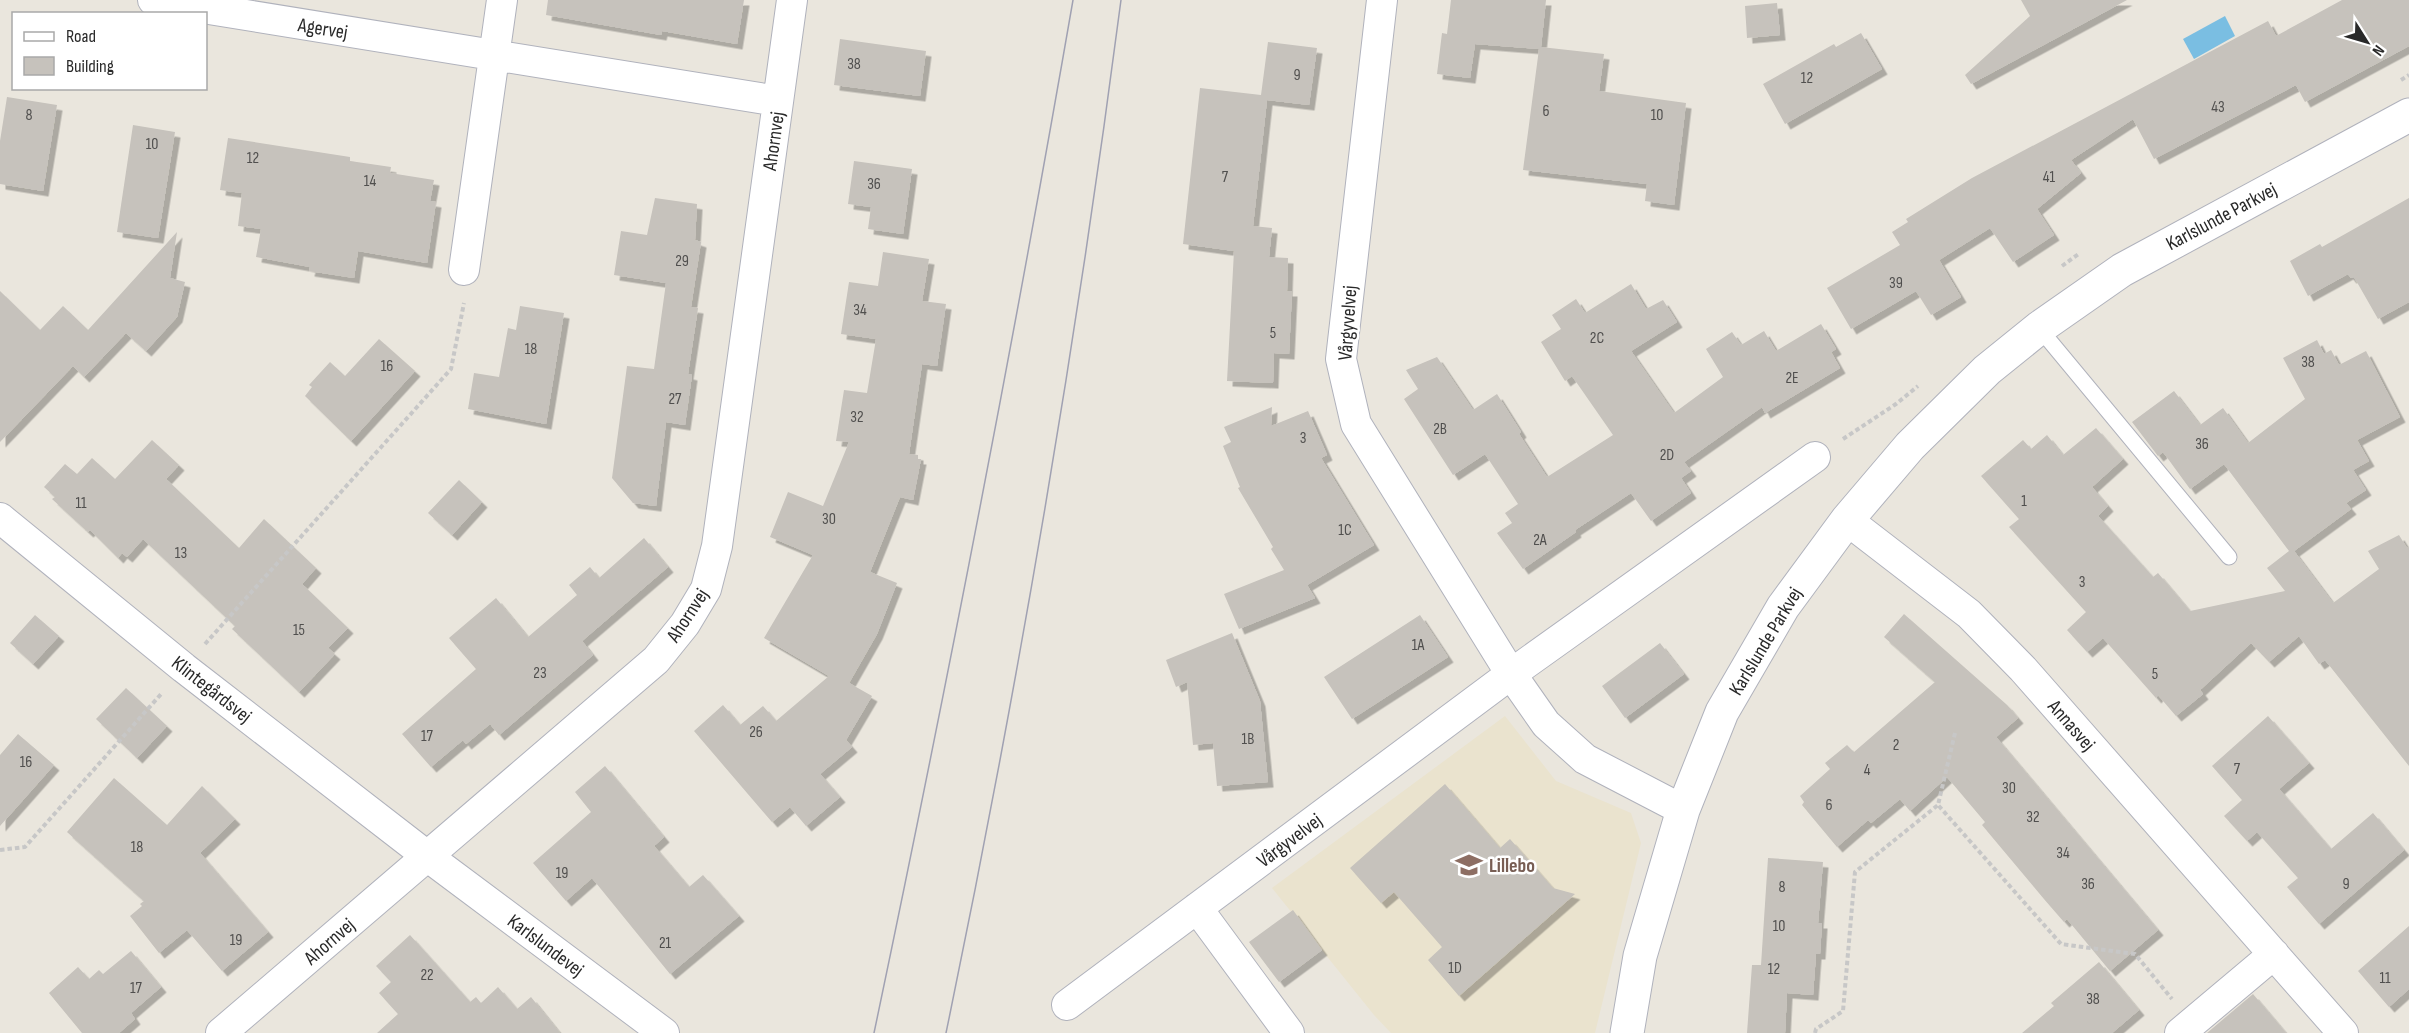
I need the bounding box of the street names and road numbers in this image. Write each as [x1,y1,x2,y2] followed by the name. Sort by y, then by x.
[295,13,349,45] street label: Agervej
[758,110,790,173] street label: Ahornvej
[2162,178,2281,256] street label: Karlslunde Parkvej
[1333,285,1363,361] street label: Vårgyvelvej
[1724,583,1808,700] street label: Karlslunde Parkvej
[661,584,714,648] street label: Ahornvej
[167,651,256,729] street label: Klintegårdsvej
[2042,694,2100,756] street label: Annasvej
[1252,809,1327,873] street label: Vårgyvelvej
[502,909,588,982] street label: Karlslundevej
[299,913,360,971] street label: Ahornvej

